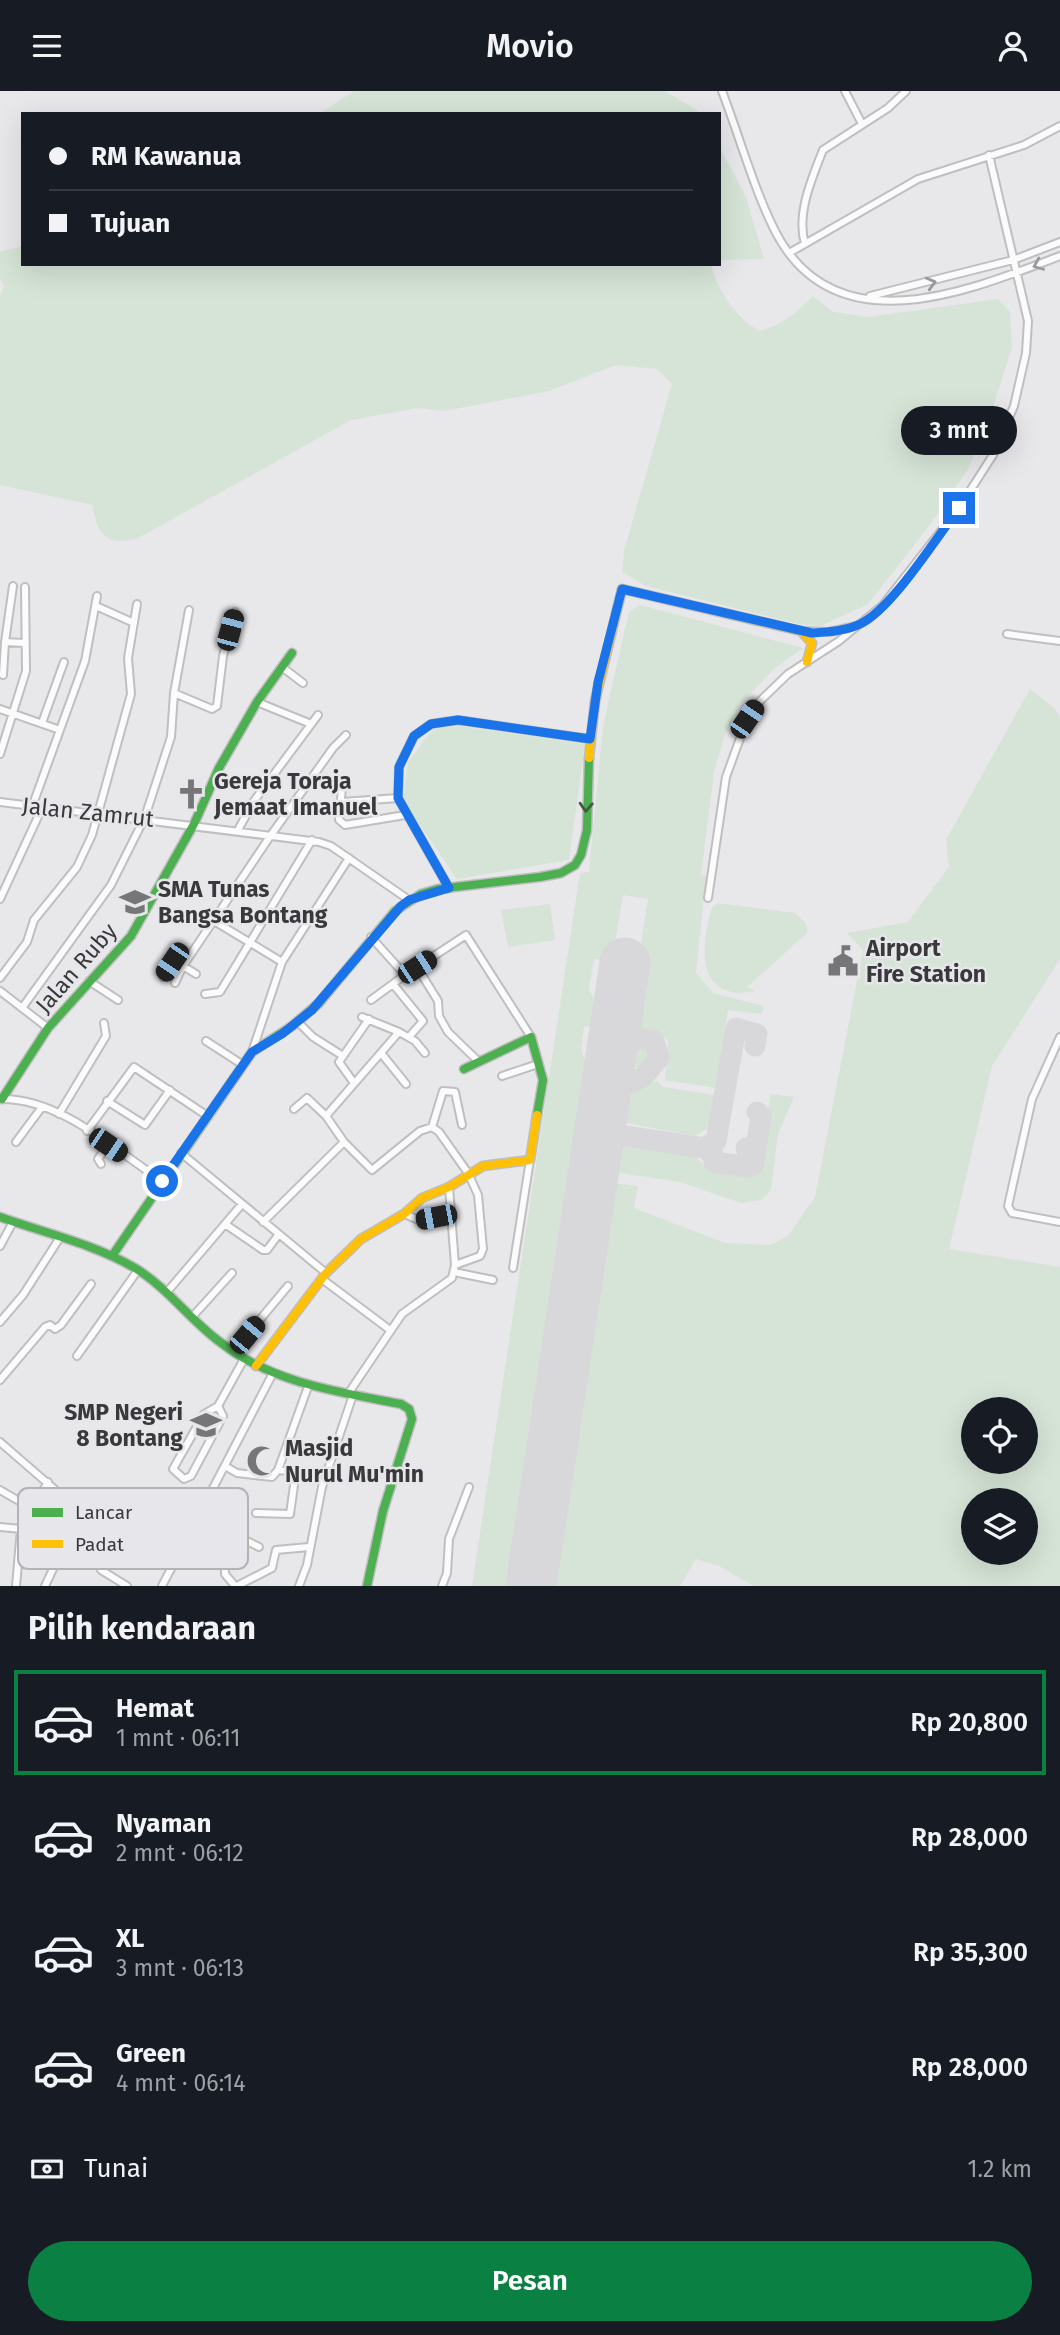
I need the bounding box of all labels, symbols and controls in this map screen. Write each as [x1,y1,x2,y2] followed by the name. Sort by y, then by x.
[28,27,66,65] icon: menu
[486,27,574,65] text: Movio
[994,27,1032,65] icon: person
[91,141,241,172] text: RM Kawanua
[91,208,170,239] text: Tujuan
[1033,257,1046,271] one-way arrow
[925,276,937,291] one-way arrow
[901,407,1017,455] callout: 3 mnt
[929,416,989,444] text: 3 mnt
[943,492,975,524] route end
[215,607,246,653] car
[727,696,768,742] car
[213,767,378,821] place label: Gereja Toraja Jemaat Imanuel
[174,777,208,811] church icon: Gereja Toraja Jemaat Imanuel
[21,791,156,833] street label: Jalan Zamrut
[579,802,594,813] one-way arrow
[158,875,328,929] place label: SMA Tunas Bangsa Bontang
[118,885,152,919] school or university icon: SMA Tunas Bangsa Bontang
[29,917,123,1019] street label: Jalan Ruby
[865,934,986,988] place label: Airport Fire Station
[152,939,193,985] car
[826,944,860,978] public building icon: Airport Fire Station
[394,947,441,987] car
[85,1125,132,1165] car
[146,1165,178,1197] route start
[414,1203,459,1231] car
[226,1312,269,1358] car
[961,1397,1038,1565] map controls
[961,1397,1038,1474] button: locate
[64,1398,183,1452] place label: SMP Negeri 8 Bontang
[189,1408,223,1442] school or university icon: SMP Negeri 8 Bontang
[285,1434,424,1488] place label: Masjid Nurul Mu'min
[245,1444,279,1478] mosque icon: Masjid Nurul Mu'min
[18,1488,248,1569] legend
[961,1488,1038,1565] button: layers
[75,1501,133,1524] text: Lancar
[75,1533,124,1556] text: Padat
[28,1609,256,1647] text: Pilih kendaraan
[32,1691,95,1754] icon: car
[116,1693,194,1724] text: Hemat
[911,1707,1028,1738] text: Rp 20,800
[116,1724,241,1752] text: 1 mnt · 06:11
[32,1806,95,1869] icon: car
[116,1808,212,1839] text: Nyaman
[911,1822,1028,1853] text: Rp 28,000
[116,1839,244,1867] text: 2 mnt · 06:12
[32,1921,95,1984] icon: car
[116,1923,144,1954] text: XL
[913,1937,1028,1968] text: Rp 35,300
[116,1954,244,1982] text: 3 mnt · 06:13
[32,2036,95,2099] icon: car
[116,2038,186,2069] text: Green
[911,2052,1028,2083] text: Rp 28,000
[116,2069,245,2097] text: 4 mnt · 06:14
[28,2150,66,2188] icon: cash
[84,2153,148,2184] text: Tunai
[968,2155,1032,2183] text: 1.2 km
[28,2241,1032,2321] button: Pesan

